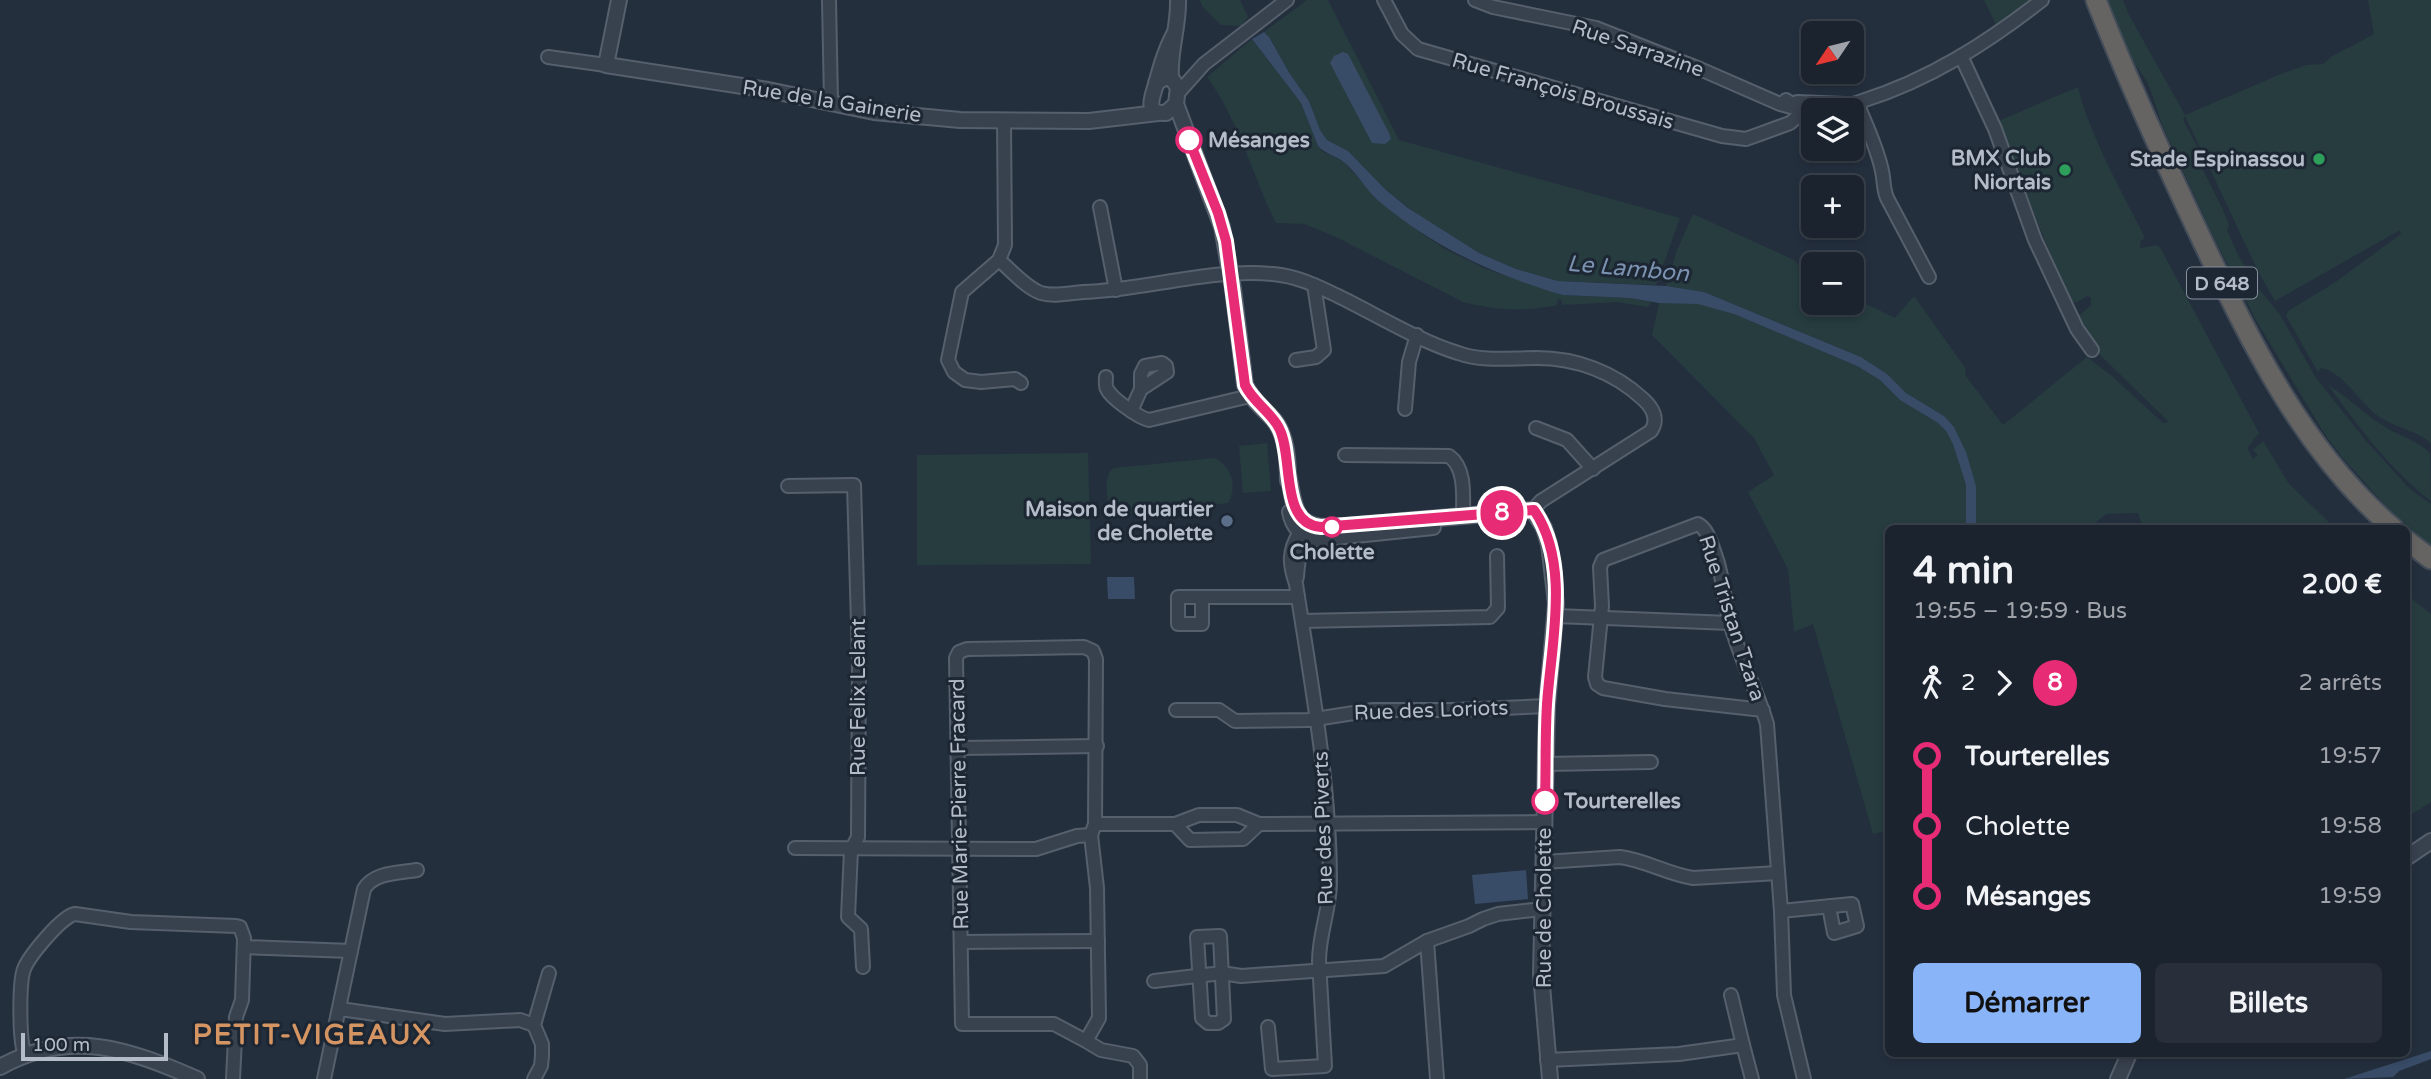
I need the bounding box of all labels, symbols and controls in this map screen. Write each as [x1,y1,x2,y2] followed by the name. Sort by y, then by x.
[1568,14,1707,83] street label: Rue Sarrazine
[1801,21,1864,84] north arrow
[1801,21,1864,315] map controls
[1449,48,1677,135] street label: Rue François Broussais
[741,75,923,128] street label: Rue de la Gainerie
[1801,98,1864,161] button: layers
[1176,127,1202,153] marker: Mésanges
[1208,128,1310,153] place label: Mésanges
[1951,146,2051,195] place label: BMX Club Niortais
[2130,147,2305,172] place label: Stade Espinassou
[2311,151,2327,167] marker: Stade Espinassou
[2057,162,2073,178] marker: BMX Club Niortais
[1801,175,1864,238] button: +
[1566,250,1691,288] water label: Le Lambon
[1801,252,1864,315] button: −
[2187,268,2257,298] road number: D 648
[1479,490,1525,536] line badge: 8
[1025,497,1214,546] place label: Maison de quartier de Cholette
[1494,498,1510,527] text: 8
[1219,513,1235,529] marker: Maison de quartier de Cholette
[1322,517,1342,537] marker: Cholette
[1693,532,1770,704] street label: Rue Tristan Tzara
[1289,540,1375,565] place label: Cholette
[1913,548,2014,594] text: 4 min
[2302,569,2382,600] text: 2.00 €
[1913,597,2127,625] text: 19:55 – 19:59 · Bus
[846,618,871,776] street label: Rue Felix Lelant
[1913,664,1951,702] icon: walk
[1985,664,2023,702] icon: forward
[2047,668,2063,697] text: 8
[1961,669,1975,697] text: 2
[2299,669,2382,697] text: 2 arrêts
[945,678,974,930] street label: Rue Marie-Pierre Fracard
[1353,695,1509,726] street label: Rue des Loriots
[1965,741,2110,772] text: Tourterelles
[2318,742,2382,770] text: 19:57
[1308,751,1339,905] street label: Rue des Piverts
[1532,788,1558,814] marker: Tourterelles
[1563,789,1681,814] place label: Tourterelles
[1965,811,2070,842] text: Cholette
[2318,812,2382,840] text: 19:58
[1532,828,1557,988] street label: Rue de Cholette
[1965,881,2091,912] text: Mésanges
[2318,882,2382,910] text: 19:59
[1913,963,2141,1043] button: Démarrer
[2155,963,2382,1043] button: Billets
[193,1018,433,1052] district label: PETIT-VIGEAUX
[21,1030,168,1062] scale bar
[32,1034,90,1056] text: 100 m

